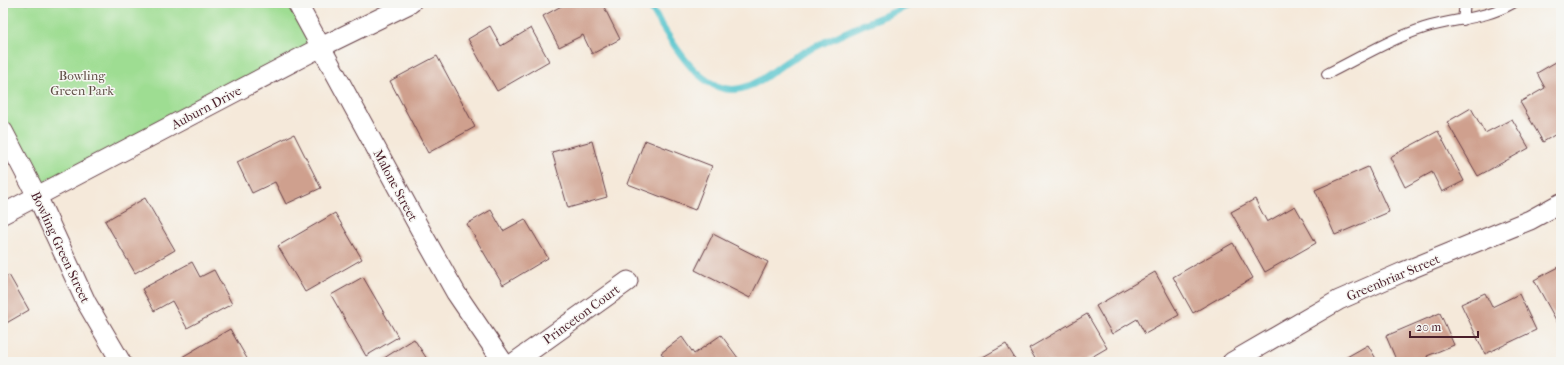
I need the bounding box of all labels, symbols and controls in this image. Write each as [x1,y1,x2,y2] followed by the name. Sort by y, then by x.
[50,68,114,98] park label: Bowling Green Park
[168,82,244,133] street label: Auburn Drive
[370,147,421,224] street label: Malone Street
[28,189,93,306] street label: Bowling Green Street
[1344,251,1442,304] street label: Greenbriar Street
[540,281,623,347] street label: Princeton Court
[1410,313,1478,339] scale bar
[1416,320,1441,334] text: 20 m

